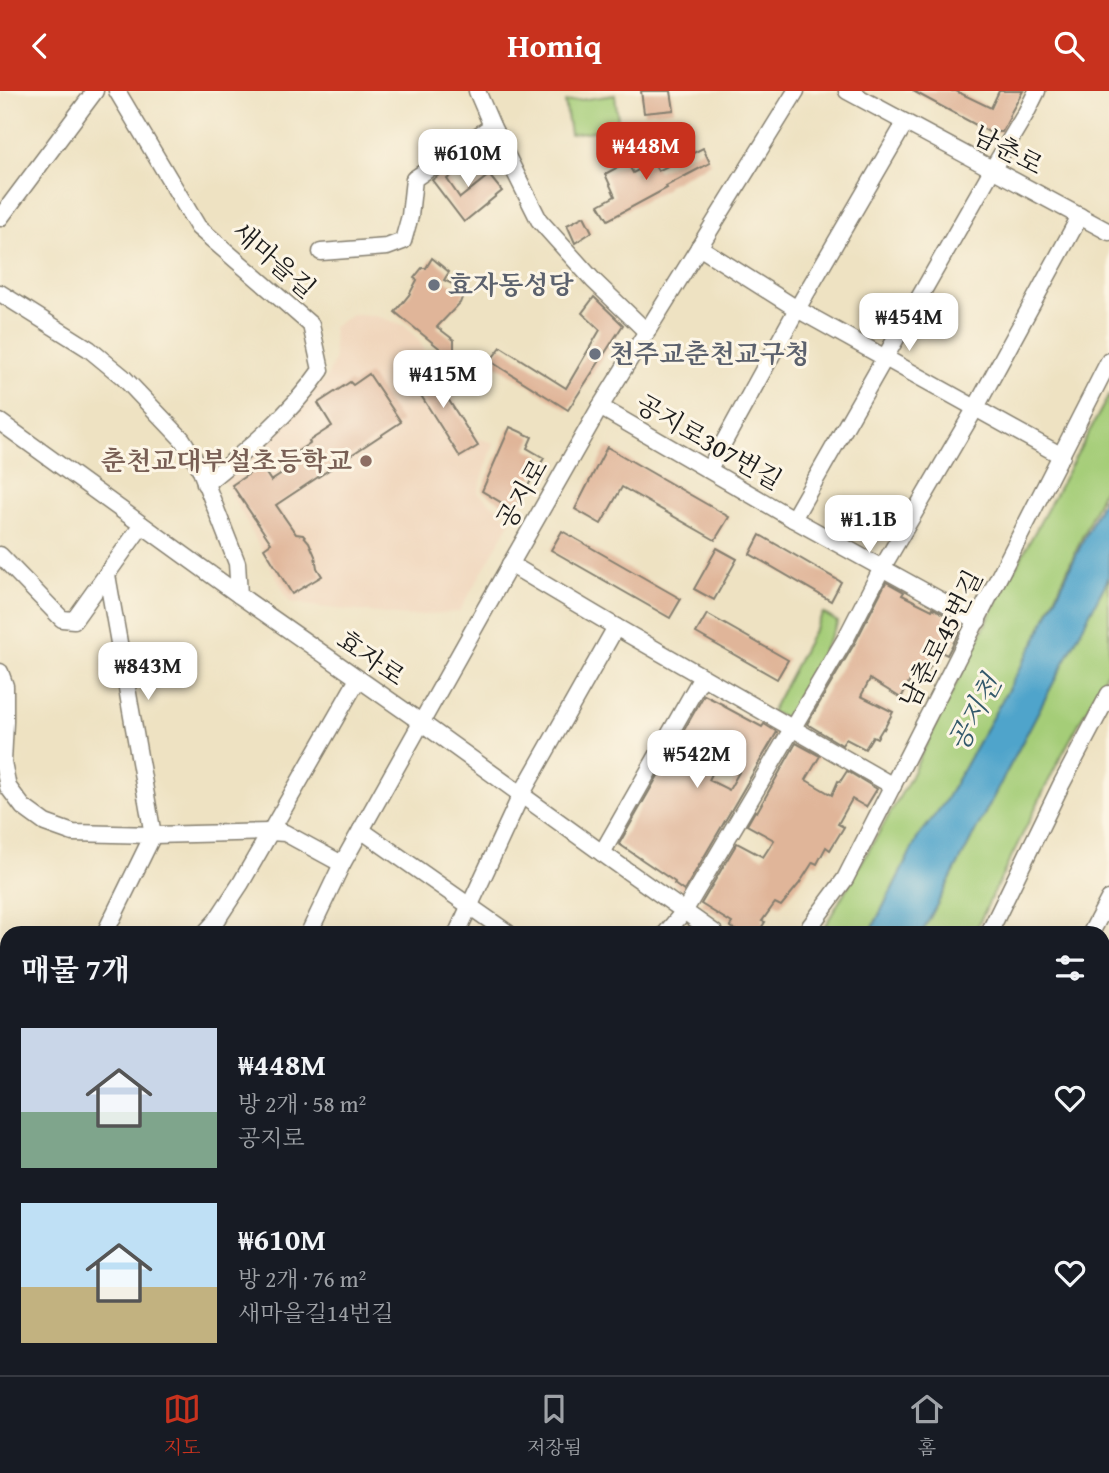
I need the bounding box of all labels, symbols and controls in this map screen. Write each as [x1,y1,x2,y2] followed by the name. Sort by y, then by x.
[507,22,602,69] text: Homiq
[21,27,59,65] icon: back
[1050,27,1088,65] icon: search
[966,115,1051,184] street label: 남춘로
[597,123,695,182] pin: ₩448M
[612,128,680,161] text: ₩448M
[419,129,517,189] pin: ₩610M
[434,135,502,168] text: ₩610M
[224,212,325,307] street label: 새마을길
[448,265,574,304] place label: 효자동성당
[426,277,442,293] marker: 효자동성당
[860,293,958,353] pin: ₩454M
[875,299,943,332] text: ₩454M
[609,334,810,373] place label: 천주교춘천교구청
[587,346,603,362] marker: 천주교춘천교구청
[394,351,492,410] pin: ₩415M
[409,356,477,389] text: ₩415M
[629,384,790,499] street label: 공지로307번길
[101,441,352,480] place label: 춘천교대부설초등학교
[486,451,557,536] street label: 공지로
[358,453,374,469] marker: 춘천교대부설초등학교
[820,496,918,555] pin: ₩1.1B
[841,501,897,534] text: ₩1.1B
[889,563,992,715] street label: 남춘로45번길
[329,620,413,695] street label: 효자로
[99,643,197,702] pin: ₩843M
[114,648,182,681] text: ₩843M
[936,666,1012,758] water label: 공지천
[648,731,746,790] pin: ₩542M
[663,736,731,769] text: ₩542M
[21,947,130,991] text: 매물 7개
[1051,949,1089,987] icon: filters
[238,1042,326,1086] text: ₩448M
[77,1056,161,1140] icon: home
[1051,1079,1089,1117] icon: heart
[238,1087,366,1120] text: 방 2개 · 58 m²
[238,1121,305,1154] text: 공지로
[238,1217,326,1261] text: ₩610M
[77,1231,161,1315] icon: home
[1051,1254,1089,1292] icon: heart
[238,1262,366,1295] text: 방 2개 · 76 m²
[238,1296,393,1329] text: 새마을길14번길
[163,1390,201,1461] tab: 지도
[527,1390,582,1461] tab: 저장됨
[908,1390,946,1461] tab: 홈

